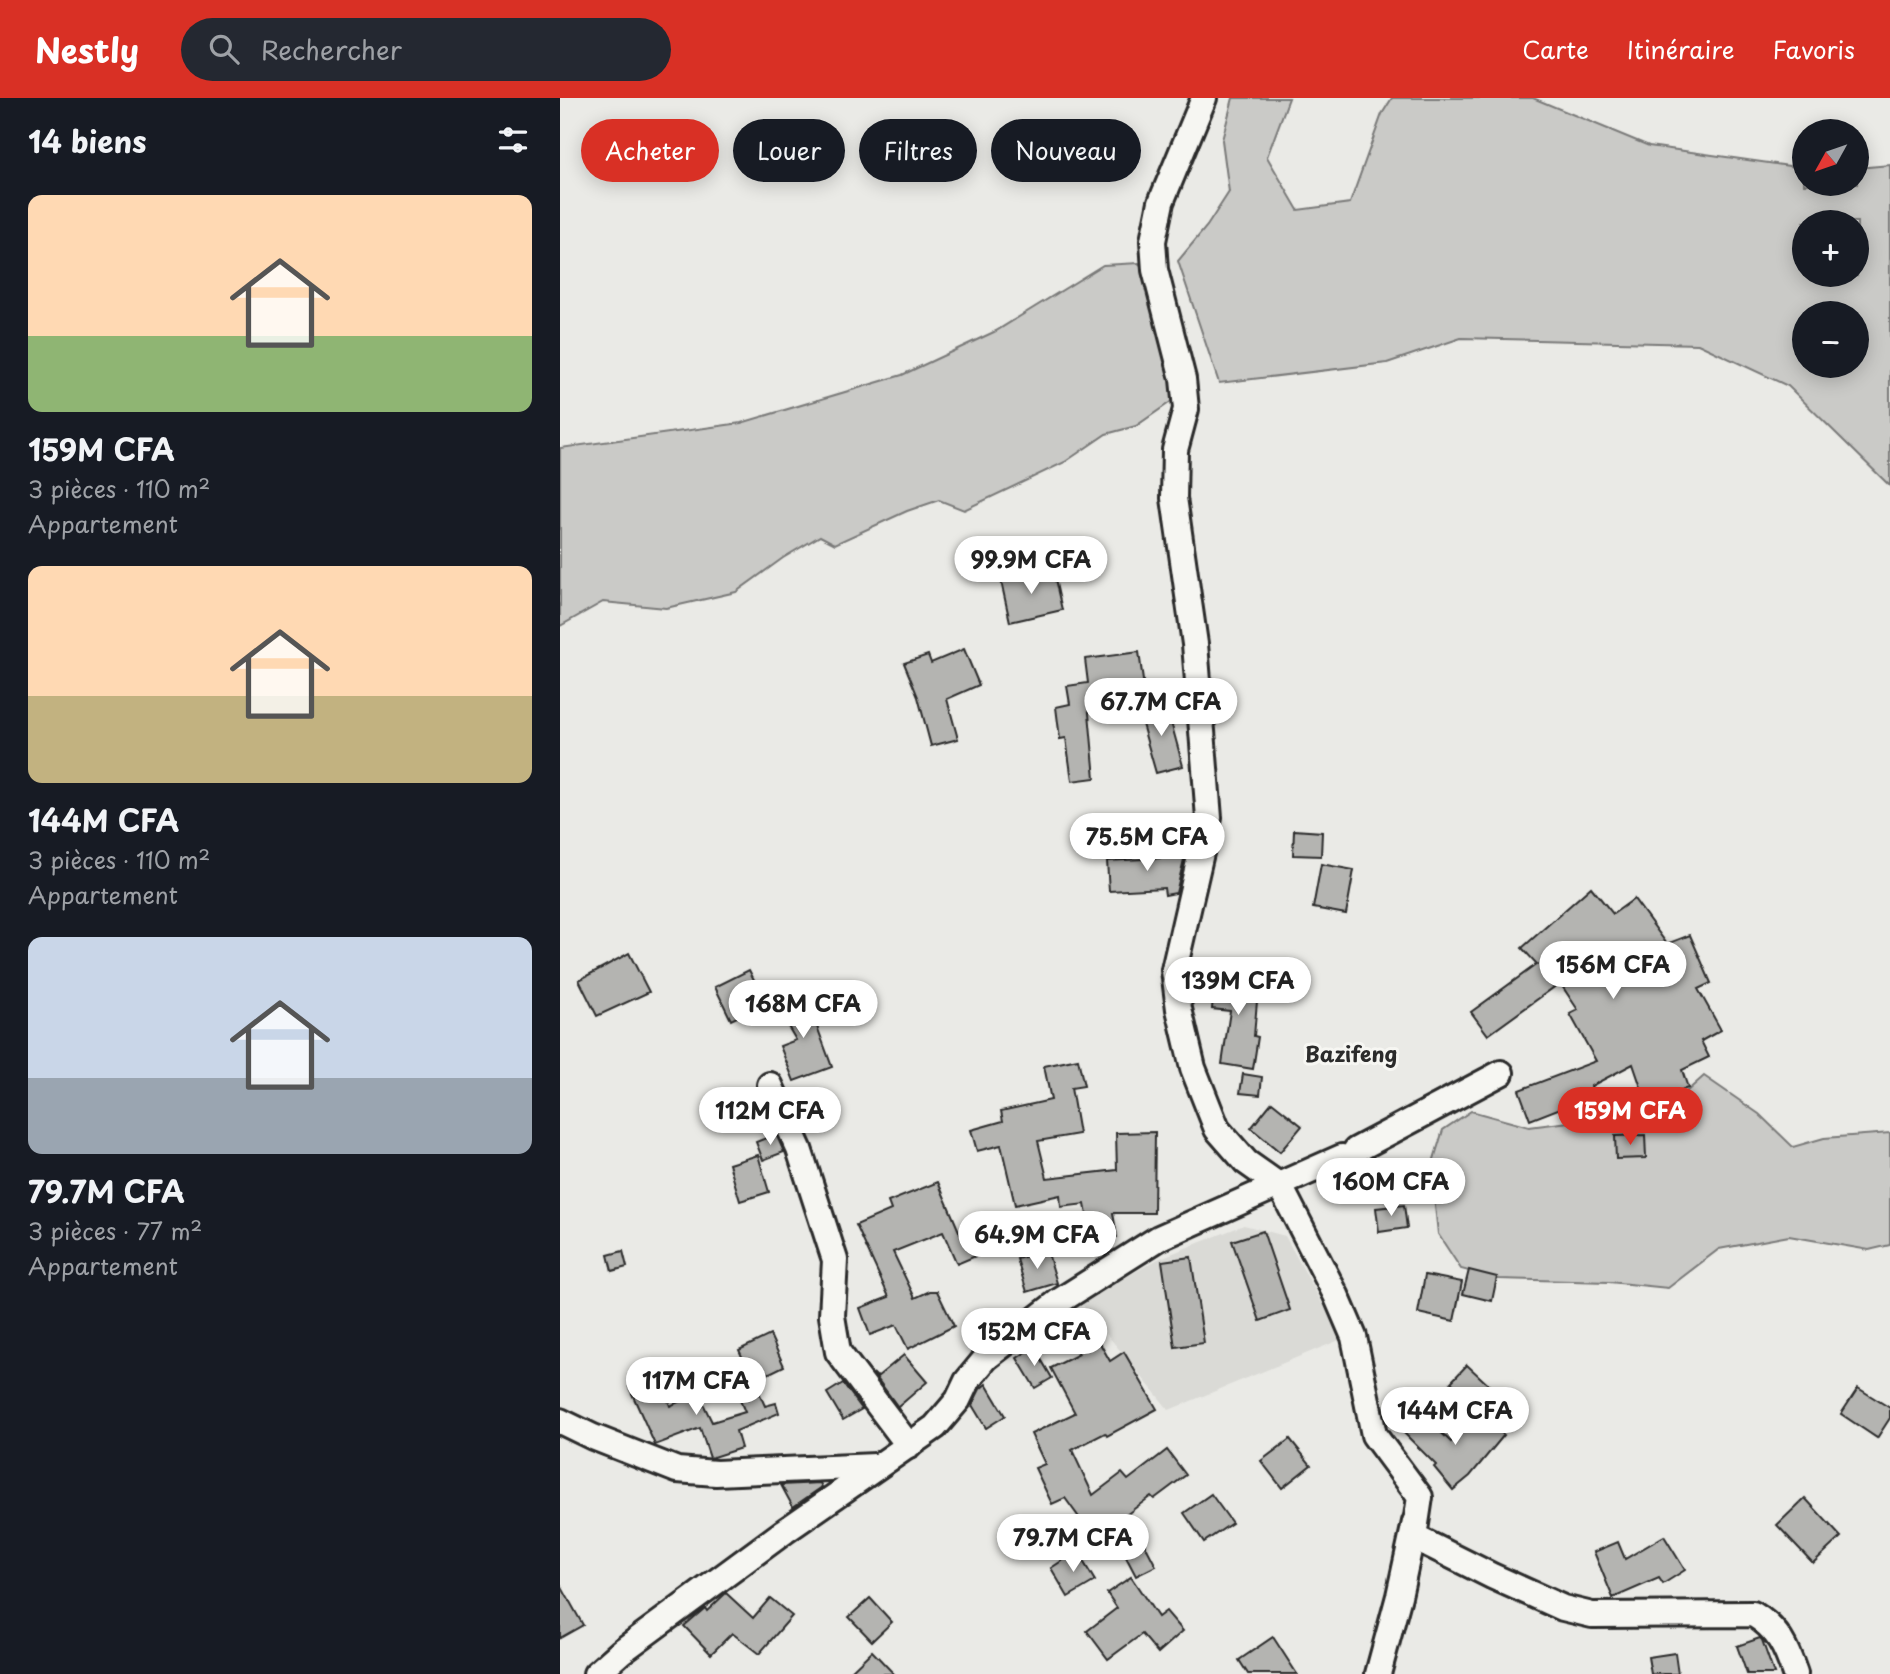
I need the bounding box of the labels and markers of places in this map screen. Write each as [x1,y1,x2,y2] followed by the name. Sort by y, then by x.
[951,536,1111,596] pin: 99.9M CFA
[1081,678,1241,738] pin: 67.7M CFA
[1067,814,1227,873] pin: 75.5M CFA
[1541,942,1685,1001] pin: 156M CFA
[1166,958,1310,1017] pin: 139M CFA
[731,981,875,1040] pin: 168M CFA
[698,1088,842,1147] pin: 112M CFA
[1558,1088,1702,1147] pin: 159M CFA
[1319,1158,1463,1218] pin: 160M CFA
[957,1212,1117,1271] pin: 64.9M CFA
[962,1308,1106,1368] pin: 152M CFA
[624,1358,768,1417] pin: 117M CFA
[1383,1388,1527,1447] pin: 144M CFA
[993,1514,1153,1574] pin: 79.7M CFA

